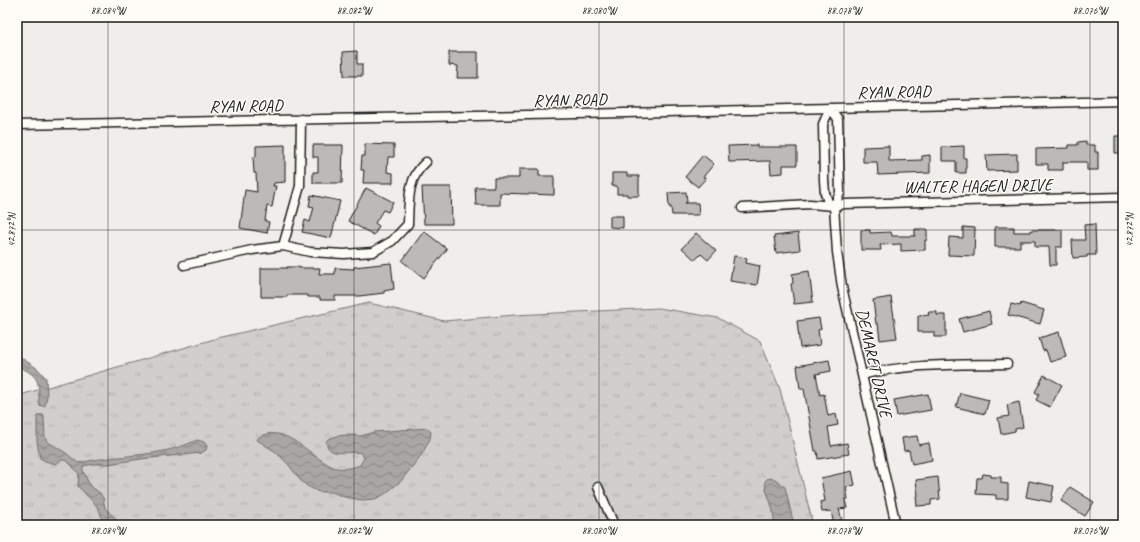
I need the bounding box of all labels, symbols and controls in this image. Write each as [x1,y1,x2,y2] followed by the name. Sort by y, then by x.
[91,4,127,17] text: 88.084°W
[337,4,373,17] text: 88.082°W
[582,4,618,17] text: 88.080°W
[827,4,863,17] text: 88.078°W
[1073,4,1109,17] text: 88.076°W
[857,81,932,103] street label: RYAN ROAD
[533,89,608,111] street label: RYAN ROAD
[209,95,284,117] street label: RYAN ROAD
[904,174,1055,198] street label: WALTER HAGEN DRIVE
[5,211,18,247] text: 42.872°N
[1123,211,1136,247] text: 42.872°N
[851,307,897,422] street label: DEMARET DRIVE
[91,524,127,537] text: 88.084°W
[337,524,373,537] text: 88.082°W
[582,524,618,537] text: 88.080°W
[827,524,863,537] text: 88.078°W
[1073,524,1109,537] text: 88.076°W

